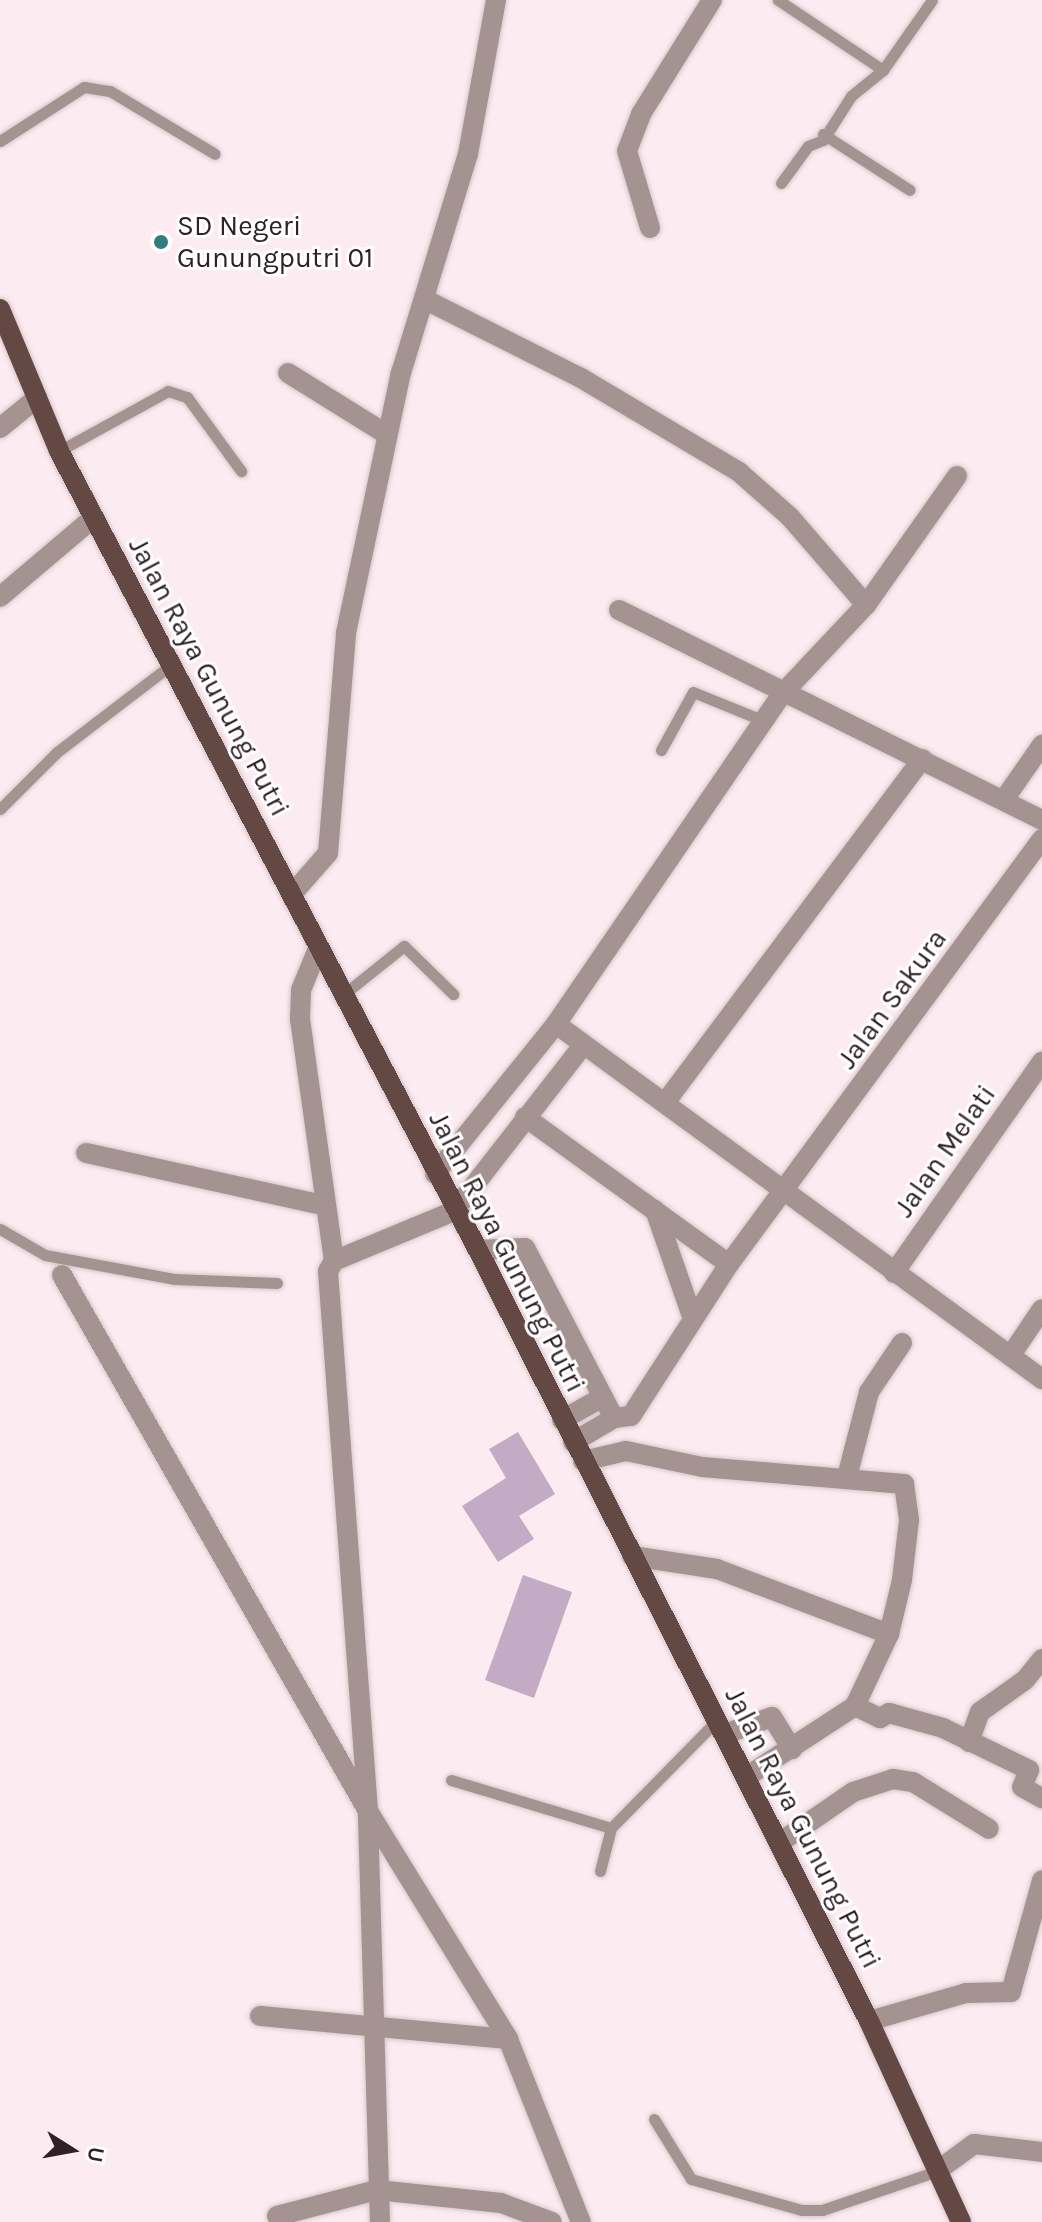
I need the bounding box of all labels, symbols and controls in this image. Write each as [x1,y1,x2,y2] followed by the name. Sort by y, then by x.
[177,209,373,275] place label: SD Negeri Gunungputri 01
[152,233,170,251] marker: SD Negeri Gunungputri 01
[121,532,297,822] street label: Jalan Raya Gunung Putri
[830,923,954,1075] street label: Jalan Sakura
[887,1078,1003,1224] street label: Jalan Melati
[421,1106,593,1398] street label: Jalan Raya Gunung Putri
[717,1682,889,1974] street label: Jalan Raya Gunung Putri
[32,2110,112,2190] north arrow
[81,2145,110,2165] text: U

